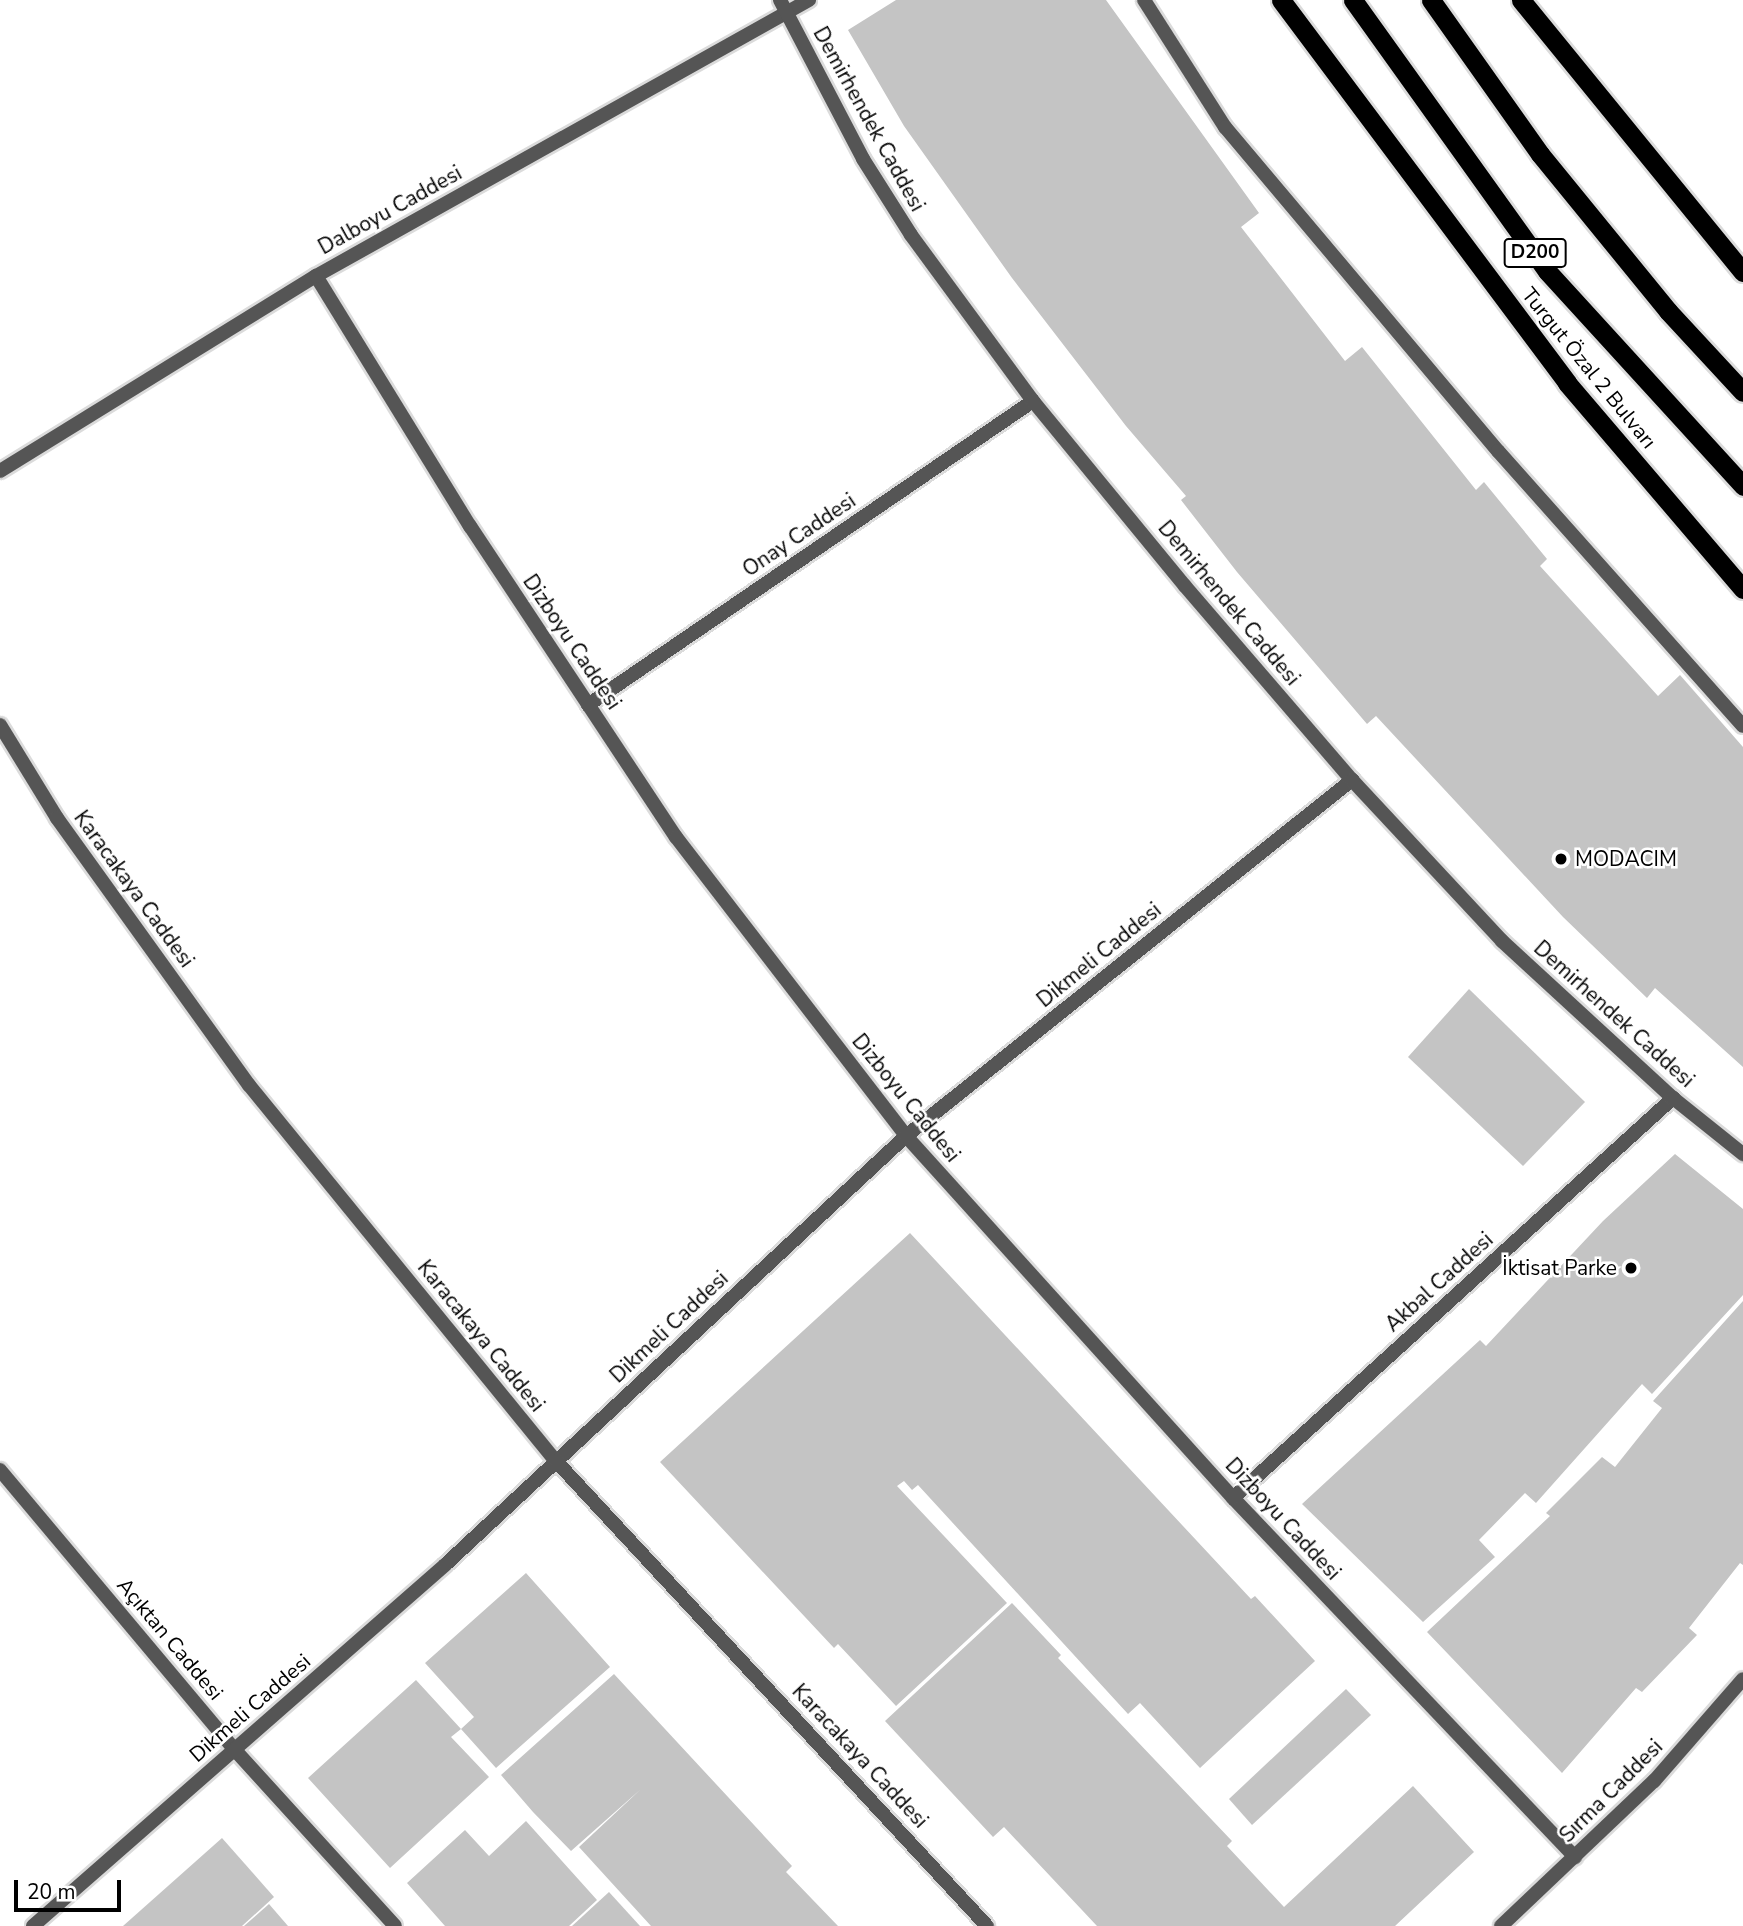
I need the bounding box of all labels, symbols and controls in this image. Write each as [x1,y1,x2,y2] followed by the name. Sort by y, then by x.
[808,22,930,216] street label: Demirhendek Caddesi
[314,160,466,260] street label: Dalboyu Caddesi
[1504,238,1566,268] road number: D200
[1516,282,1662,454] street label: Turgut Özal 2 Bulvarı
[738,488,860,582] street label: Onay Caddesi
[1153,516,1305,690] street label: Demirhendek Caddesi
[518,570,626,714] street label: Dizboyu Caddesi
[69,806,199,972] street label: Karacakaya Caddesi
[1575,846,1677,872] place label: MODACIM
[1553,851,1569,867] marker: MODACIM
[1032,897,1166,1013] street label: Dikmeli Caddesi
[1529,935,1699,1093] street label: Demirhendek Caddesi
[847,1029,965,1167] street label: Dizboyu Caddesi
[1380,1227,1498,1337] street label: Akbal Caddesi
[412,1255,550,1417] street label: Karacakaya Caddesi
[1502,1255,1617,1281] place label: İktisat Parke
[1623,1260,1639,1276] marker: İktisat Parke
[605,1266,733,1388] street label: Dikmeli Caddesi
[1220,1453,1346,1585] street label: Dizboyu Caddesi
[112,1573,228,1705] street label: Açıktan Caddesi
[184,1649,316,1767] street label: Dikmeli Caddesi
[787,1679,933,1833] street label: Karacakaya Caddesi
[1554,1734,1668,1848] street label: Sırma Caddesi
[18,1867,124,1911] scale bar
[27,1878,76,1906] text: 20 m

